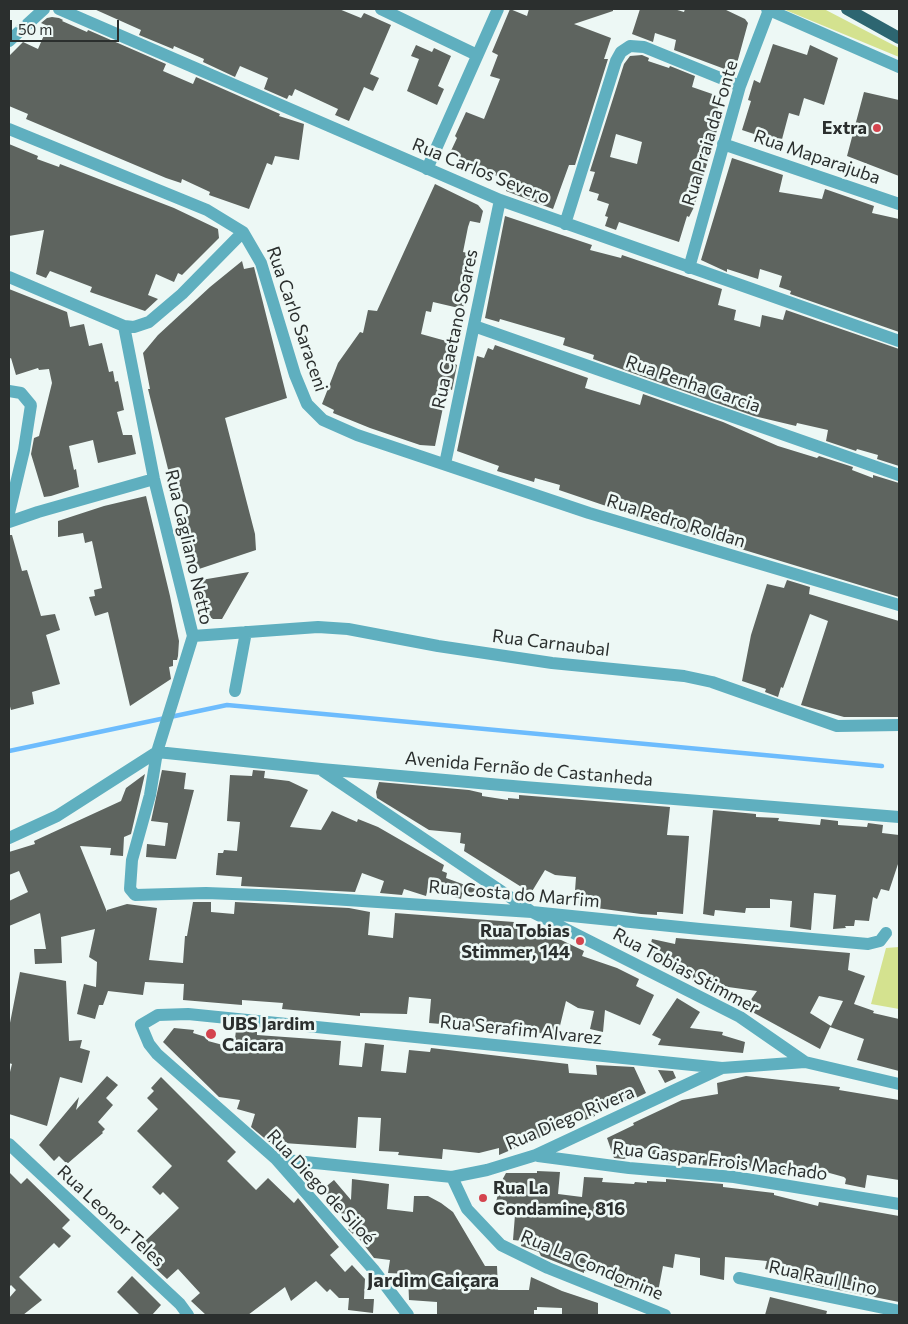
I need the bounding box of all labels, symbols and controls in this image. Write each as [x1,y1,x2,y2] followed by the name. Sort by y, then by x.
[12,10,121,42] scale bar
[18,20,52,38] text: 50 m
[678,58,742,208] street label: Rua Praia da Fonte
[822,117,867,139] place label: Extra
[871,122,883,134] marker: Extra
[751,125,883,189] street label: Rua Maparajuba
[409,134,553,208] street label: Rua Carlos Severo
[262,243,332,395] street label: Rua Carlo Saraceni
[428,247,482,411] street label: Rua Caetano Soares
[623,351,763,417] street label: Rua Penha Garcia
[161,467,217,627] street label: Rua Gagliano Netto
[604,490,748,552] street label: Rua Pedro Roldan
[491,625,611,661] street label: Rua Carnaubal
[404,747,654,791] street label: Avenida Fernão de Castanheda
[427,876,601,912] street label: Rua Costa do Marfim
[461,920,570,962] place label: Rua Tobias Stimmer, 144
[609,923,763,1019] street label: Rua Tobias Stimmer
[574,935,586,947] marker: Rua Tobias Stimmer, 144
[439,1011,603,1049] street label: Rua Serafim Alvarez
[222,1013,315,1056] place label: UBS Jardim Caicara
[204,1027,218,1041] marker: UBS Jardim Caicara
[502,1081,638,1155] street label: Rua Diego Rivera
[262,1125,380,1249] street label: Rua Diego de Siloé
[611,1137,829,1185] street label: Rua Gaspar Frois Machado
[53,1161,169,1271] street label: Rua Leonor Teles
[493,1177,625,1220] place label: Rua La Condamine, 816
[477,1192,489,1204] marker: Rua La Condamine, 816
[517,1225,667,1305] street label: Rua La Condomine
[767,1256,879,1300] street label: Rua Raul Lino
[367,1268,499,1292] district label: Jardim Caiçara

